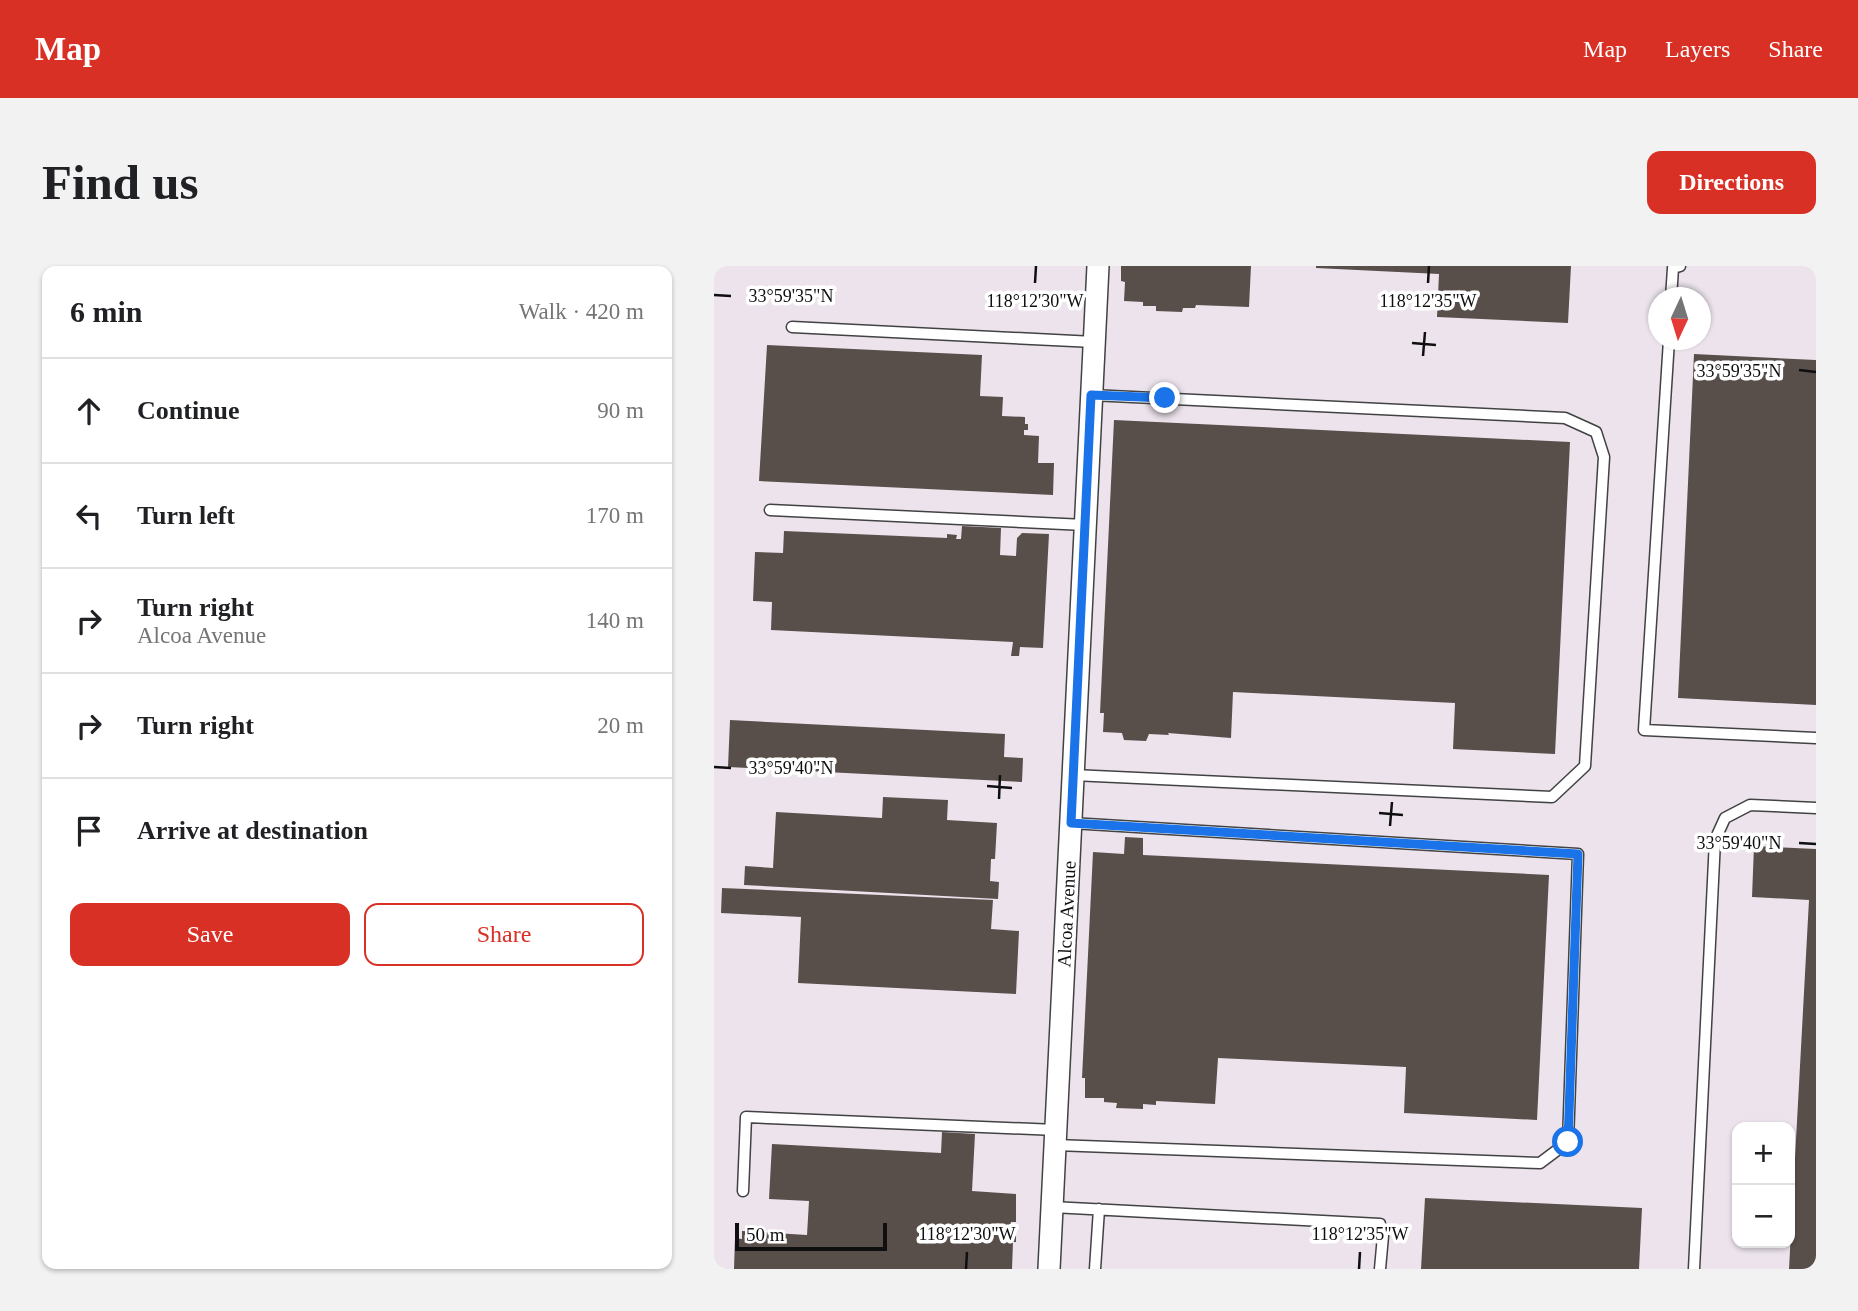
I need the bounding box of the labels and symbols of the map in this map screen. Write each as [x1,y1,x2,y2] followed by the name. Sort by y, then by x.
[749,286,833,306] text: 33°59'35"N
[1648,287,1711,350] north arrow
[986,291,1084,311] text: 118°12'30"W
[1379,291,1477,311] text: 118°12'35"W
[1697,361,1781,381] text: 33°59'35"N
[1149,382,1180,413] route end
[749,758,833,778] text: 33°59'40"N
[1697,833,1781,853] text: 33°59'40"N
[1053,860,1080,968] street label: Alcoa Avenue
[1552,1126,1583,1157] route start
[735,1220,887,1252] scale bar
[918,1224,1016,1244] text: 118°12'30"W
[1311,1224,1409,1244] text: 118°12'35"W

